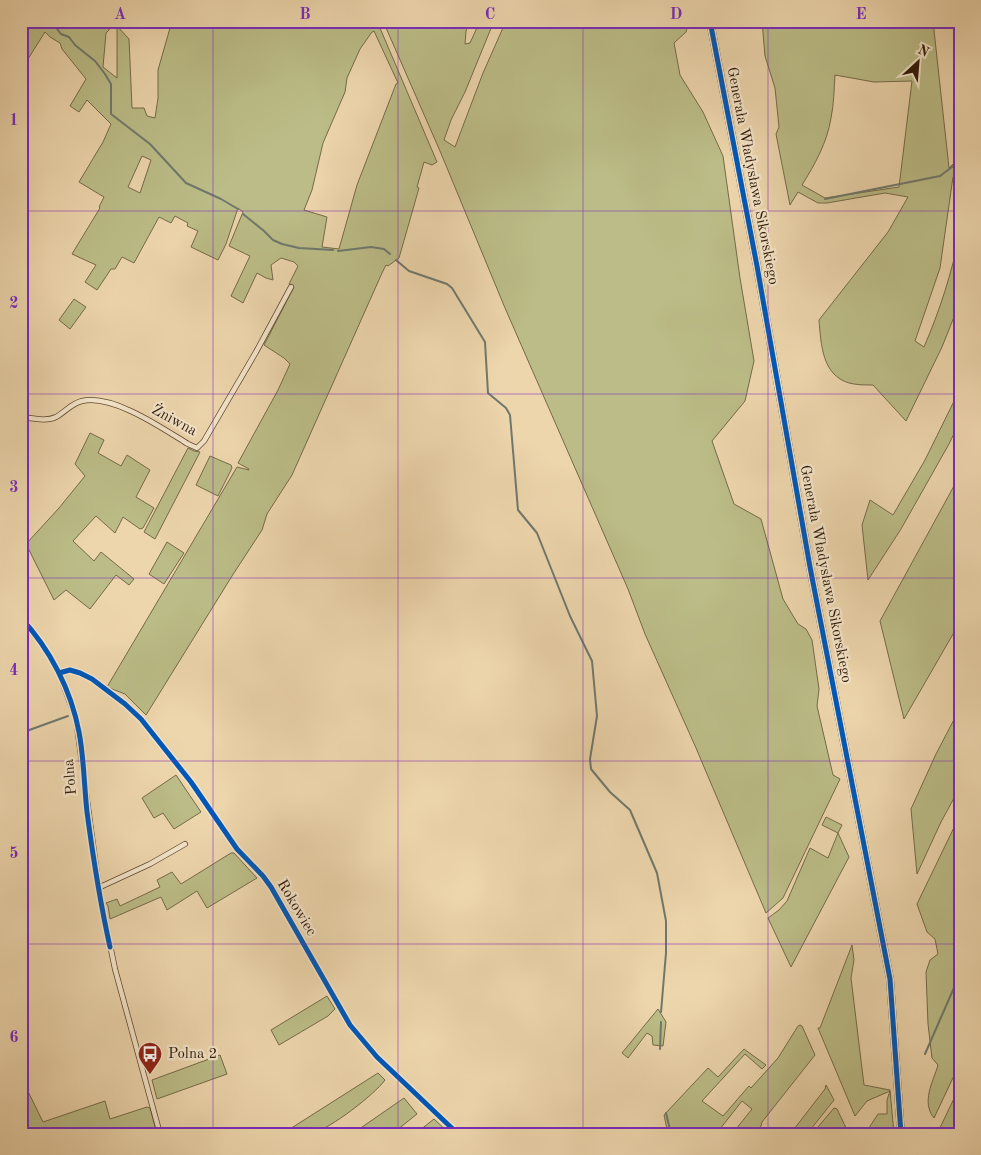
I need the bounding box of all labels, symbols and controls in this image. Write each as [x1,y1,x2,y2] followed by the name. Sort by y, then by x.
[114,7,126,23] text: A
[299,7,311,23] text: B
[485,7,495,23] text: C
[670,7,682,23] text: D
[855,7,867,23] text: E
[894,38,944,88] north arrow
[915,43,931,60] text: N
[724,66,780,286] street label: Generała Władysława Sikorskiego
[9,113,19,129] text: 1
[9,296,19,312] text: 2
[149,400,201,440] street label: Żniwna
[797,464,853,684] street label: Generała Władysława Sikorskiego
[9,480,19,496] text: 3
[9,663,19,679] text: 4
[62,758,80,796] street label: Polna
[9,846,19,862] text: 5
[274,877,319,939] street label: Rokowiec
[9,1030,19,1046] text: 6
[137,1041,163,1075] bus stop icon: Polna 2
[168,1047,217,1062] place label: Polna 2

